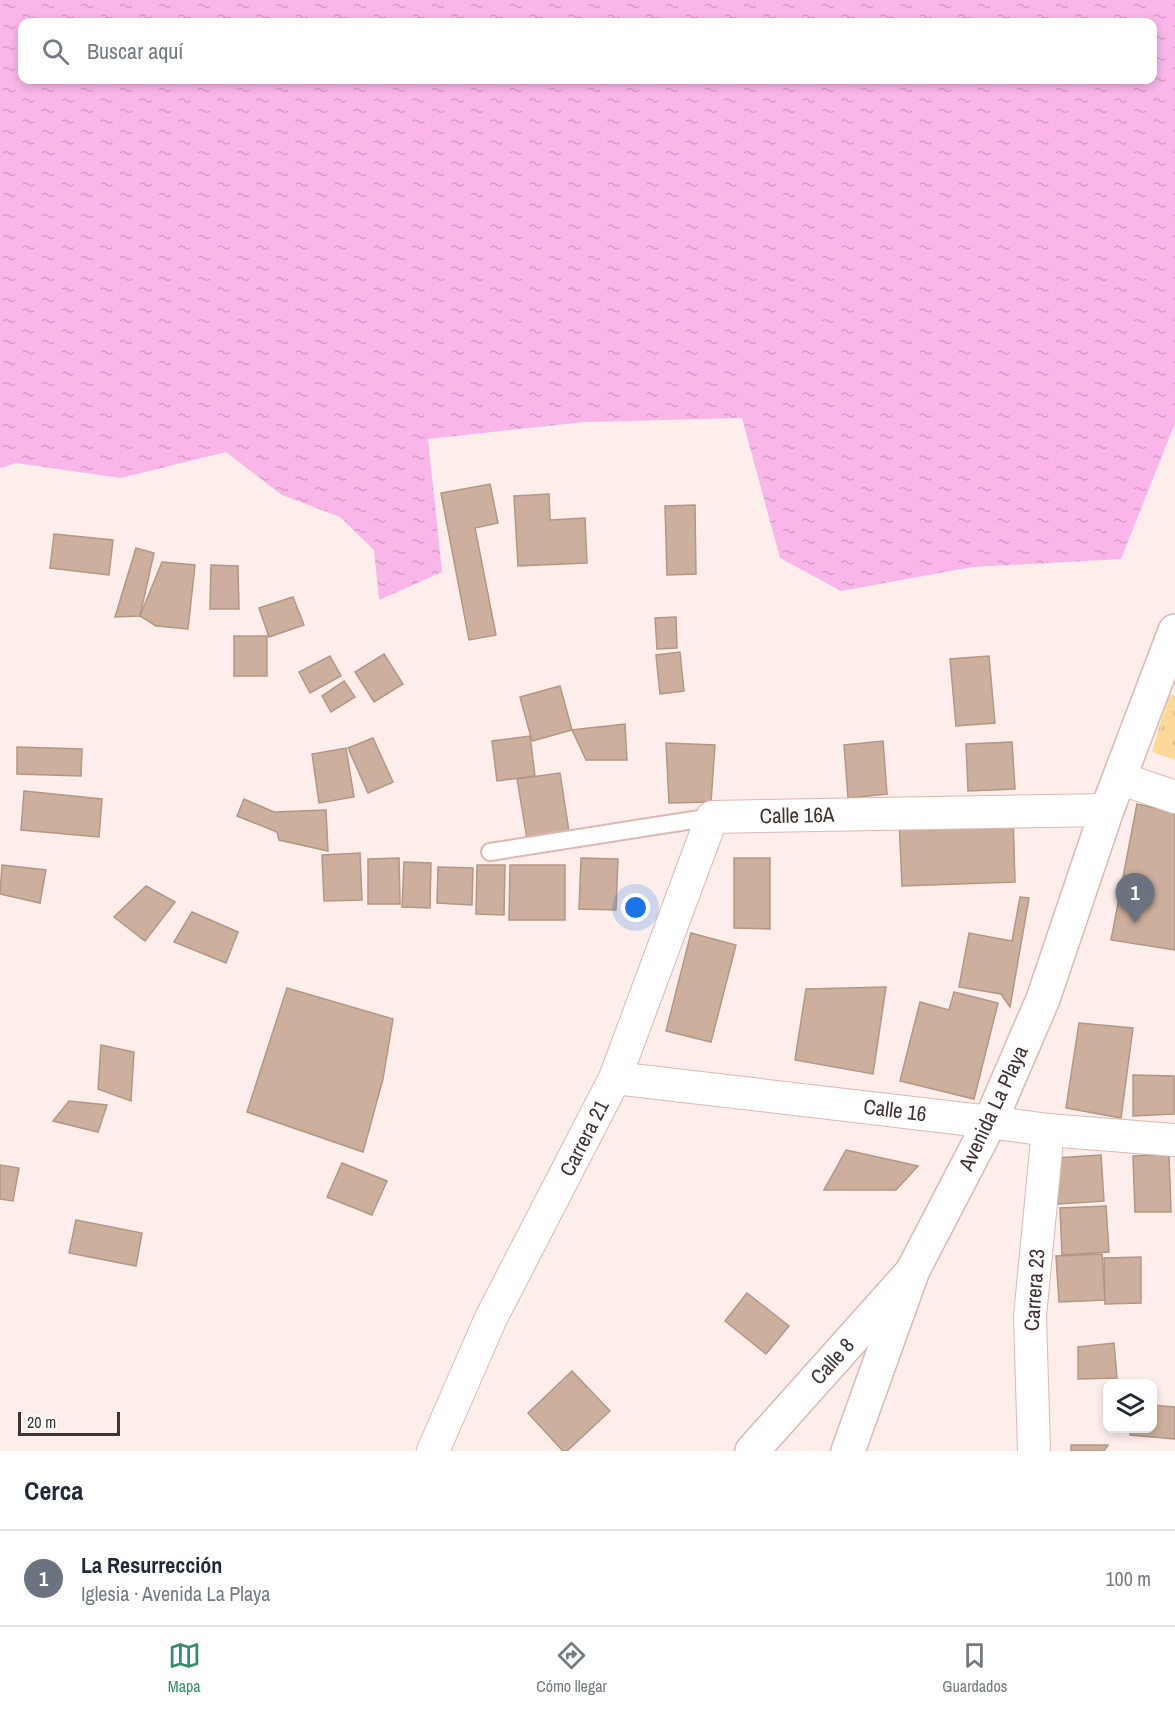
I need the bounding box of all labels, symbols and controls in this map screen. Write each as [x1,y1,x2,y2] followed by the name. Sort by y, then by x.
[18,18,1157,84] search box
[39,35,72,68] icon: search
[87,36,183,66] text: Buscar aquí
[759,800,835,830] street label: Calle 16A
[1116,874,1154,923] pin: 1
[621,893,650,922] your location
[951,1040,1035,1176] street label: Avenida La Playa
[862,1092,928,1128] street label: Calle 16
[552,1094,616,1181] street label: Carrera 21
[1017,1248,1051,1332] street label: Carrera 23
[803,1331,861,1391] street label: Calle 8
[1103,1379,1157,1433] map controls
[1103,1379,1157,1433] button: layers
[18,1409,120,1436] scale bar
[27,1411,56,1433] text: 20 m
[24,1473,83,1508] text: Cerca
[81,1550,222,1580] text: La Resurrección
[39,1565,48,1592] text: 1
[1105,1565,1151,1592] text: 100 m
[81,1580,270,1607] text: Iglesia · Avenida La Playa
[168,1639,201,1697] tab: Mapa
[536,1639,607,1697] tab: Cómo llegar
[942,1639,1007,1697] tab: Guardados

